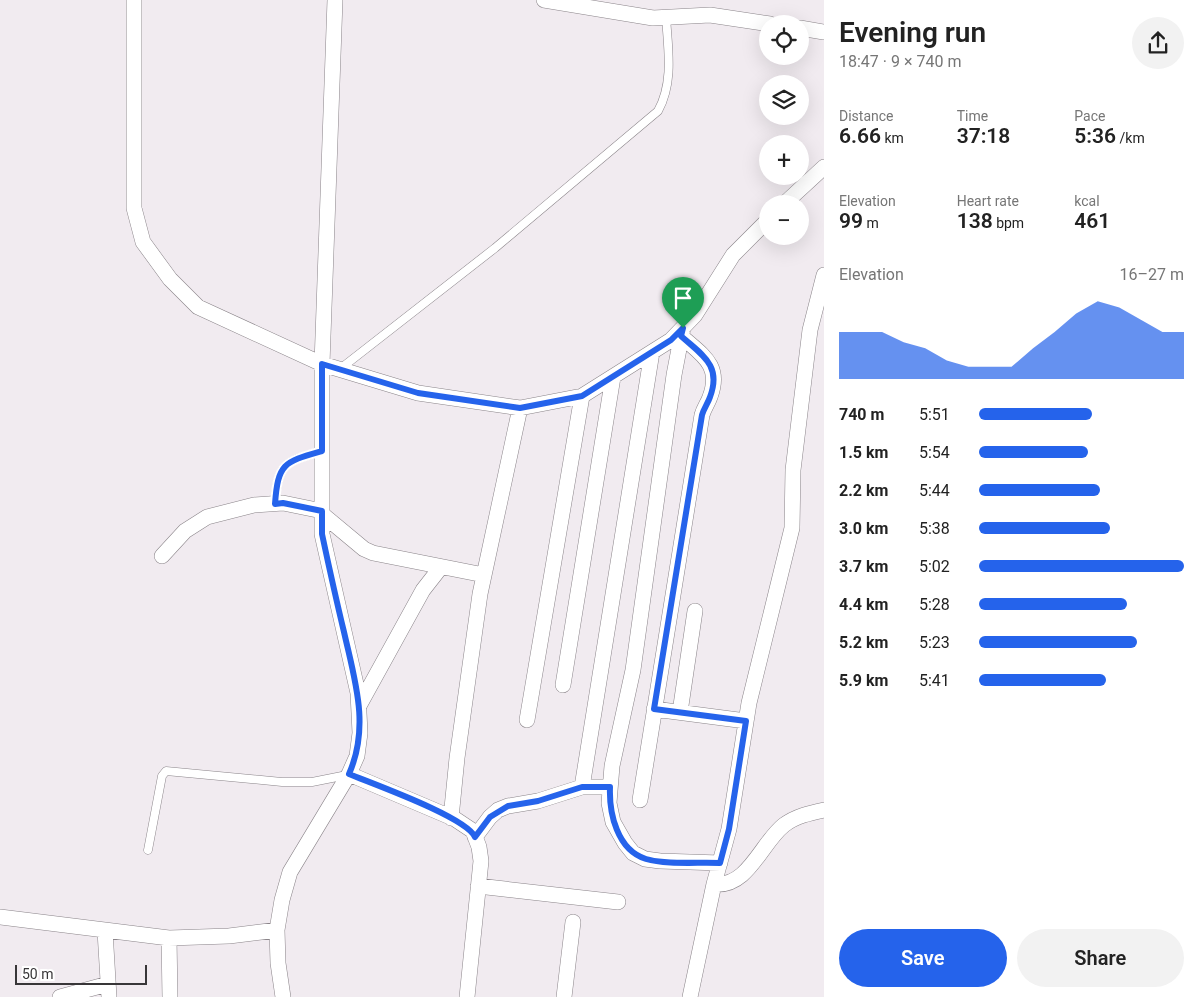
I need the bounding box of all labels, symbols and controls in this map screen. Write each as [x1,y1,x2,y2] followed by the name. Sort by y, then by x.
[759,15,809,245] map controls
[759,15,809,65] button: locate
[839,16,986,49] text: Evening run
[1132,17,1184,69] button: share
[839,52,961,71] text: 18:47 · 9 × 740 m
[759,75,809,125] button: layers
[839,108,894,124] text: Distance
[957,108,988,124] text: Time
[1074,108,1105,124] text: Pace
[839,124,881,148] text: 6.66
[957,124,1010,148] text: 37:18
[1074,124,1116,148] text: 5:36
[881,130,904,146] text: km
[1116,130,1145,146] text: /km
[759,135,809,185] button: +
[839,193,896,209] text: Elevation
[957,193,1019,209] text: Heart rate
[1074,193,1100,209] text: kcal
[759,195,809,245] button: −
[839,209,863,233] text: 99
[957,209,993,233] text: 138
[1074,209,1110,233] text: 461
[863,215,879,231] text: m
[993,215,1024,231] text: bpm
[839,265,904,284] text: Elevation
[1120,265,1184,284] text: 16–27 m
[662,277,704,328] pin
[669,284,697,312] icon: arrive
[839,405,884,424] text: 740 m
[919,405,950,424] text: 5:51
[839,443,888,462] text: 1.5 km
[919,443,950,462] text: 5:54
[839,481,888,500] text: 2.2 km
[919,481,950,500] text: 5:44
[839,519,888,538] text: 3.0 km
[919,519,950,538] text: 5:38
[839,557,888,576] text: 3.7 km
[919,557,950,576] text: 5:02
[839,595,888,614] text: 4.4 km
[919,595,950,614] text: 5:28
[839,633,888,652] text: 5.2 km
[919,633,950,652] text: 5:23
[839,671,888,690] text: 5.9 km
[919,671,950,690] text: 5:41
[839,929,1007,987] button: Save
[1017,929,1184,987] button: Share
[15,962,148,985] scale bar
[22,966,54,982] text: 50 m

